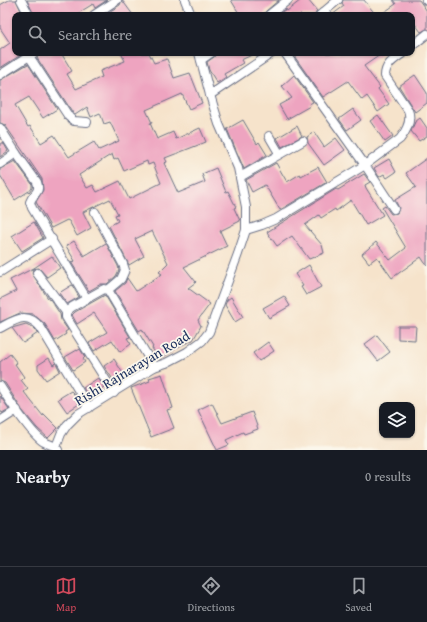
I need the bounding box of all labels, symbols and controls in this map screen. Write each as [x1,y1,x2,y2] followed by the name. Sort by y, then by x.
[12,12,415,56] search box
[26,23,48,45] icon: search
[58,24,132,45] text: Search here
[71,325,194,410] street label: Rishi Rajnarayan Road
[379,402,415,438] map controls
[379,402,415,438] button: layers
[16,464,70,489] text: Nearby
[365,467,411,486] text: 0 results
[55,575,77,615] tab: Map
[188,575,235,615] tab: Directions
[345,575,372,615] tab: Saved

